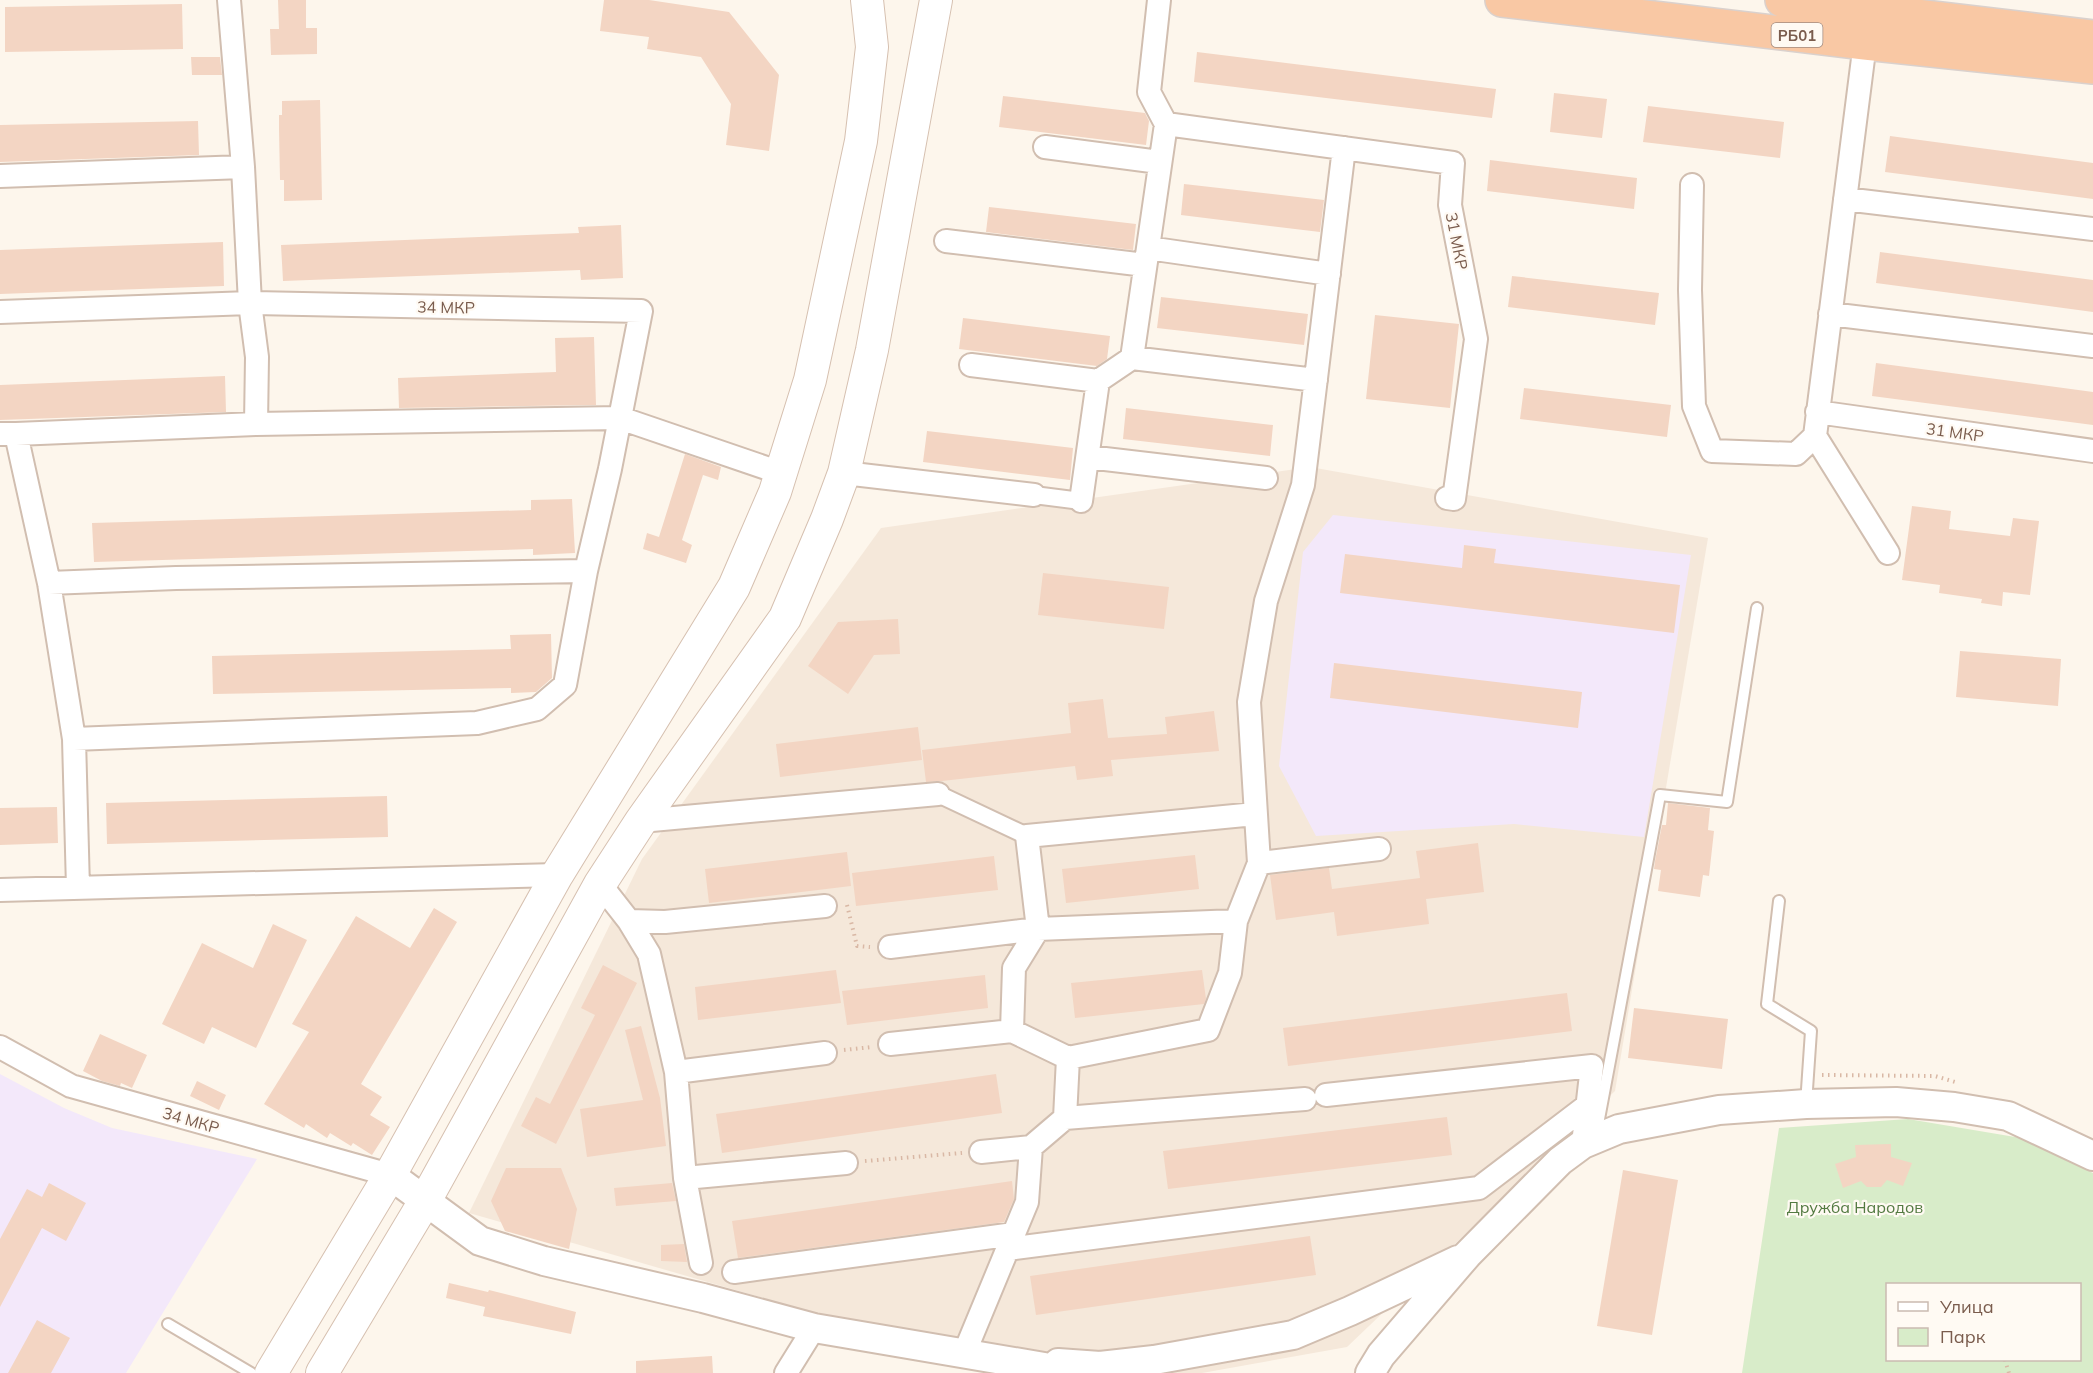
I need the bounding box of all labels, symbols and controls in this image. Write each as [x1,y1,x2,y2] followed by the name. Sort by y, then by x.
[1772,23,1822,47] road number: РБ01
[1442,211,1472,271] street label: 31 МКР
[417,296,475,318] street label: 34 МКР
[1925,418,1985,446] street label: 31 МКР
[160,1102,222,1138] street label: 34 МКР
[1787,1197,1923,1217] park label: Дружба Народов
[1886,1283,2081,1361] legend
[1939,1295,1994,1318] text: Улица
[1940,1325,1986,1348] text: Парк

